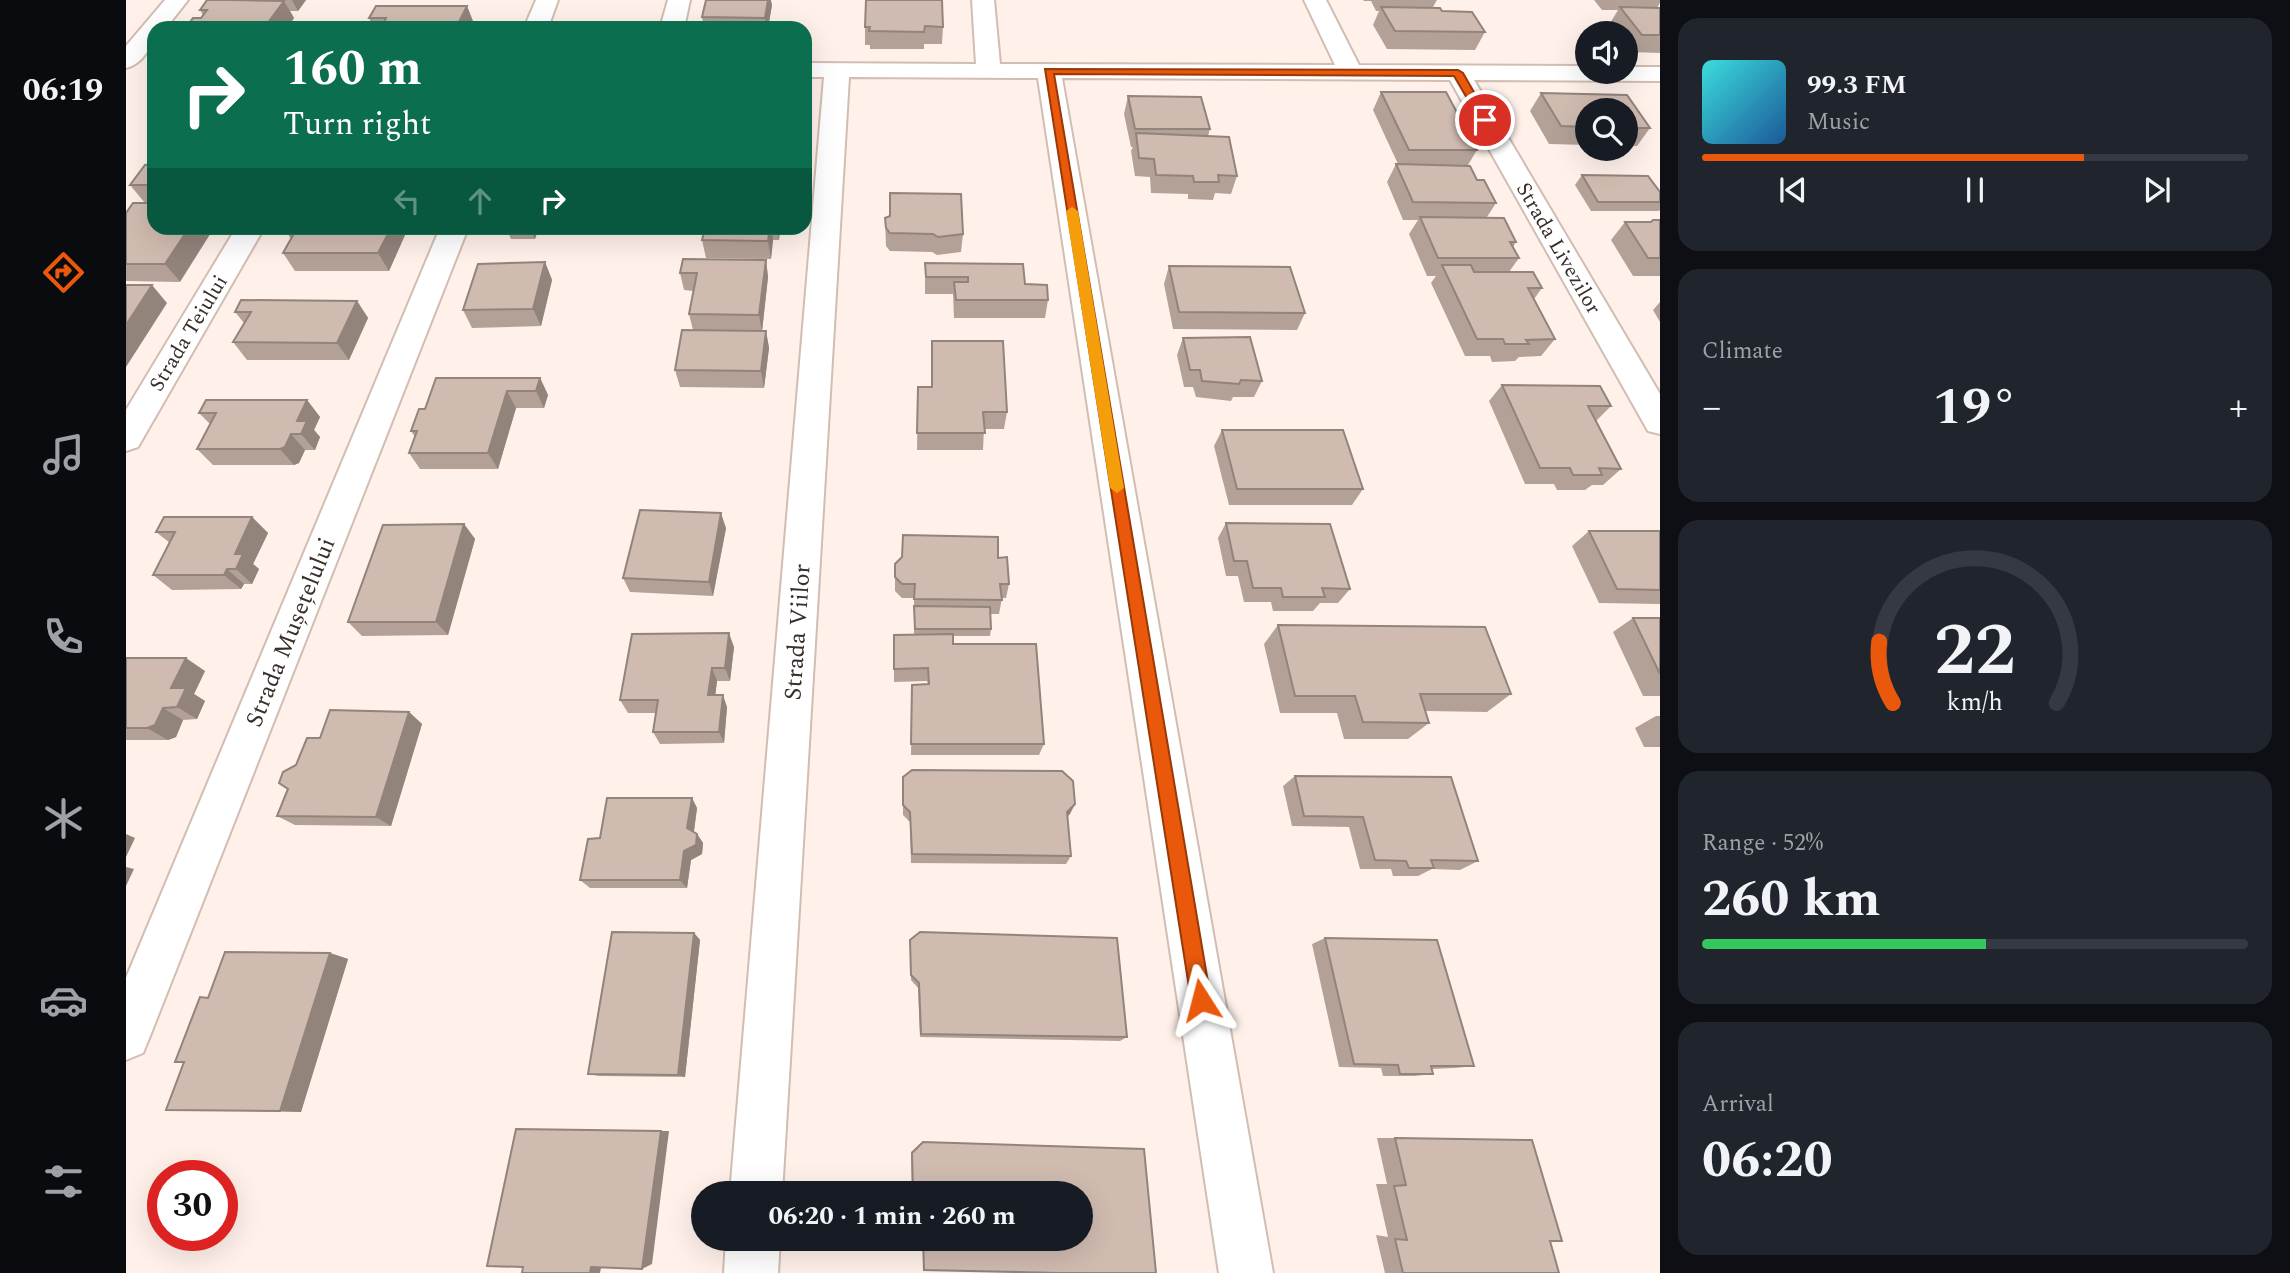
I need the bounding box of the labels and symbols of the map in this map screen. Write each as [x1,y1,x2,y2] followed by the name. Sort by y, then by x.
[1455,90,1515,150] pin
[1507,177,1609,320] street label: Strada Livezilor
[141,269,236,398] street label: Strada Teiului
[236,532,345,733] street label: Strada Mușețelului
[775,563,821,702] street label: Strada Viilor
[1164,963,1238,1037] position arrow
[147,1160,238,1251] speed limit sign: 30

